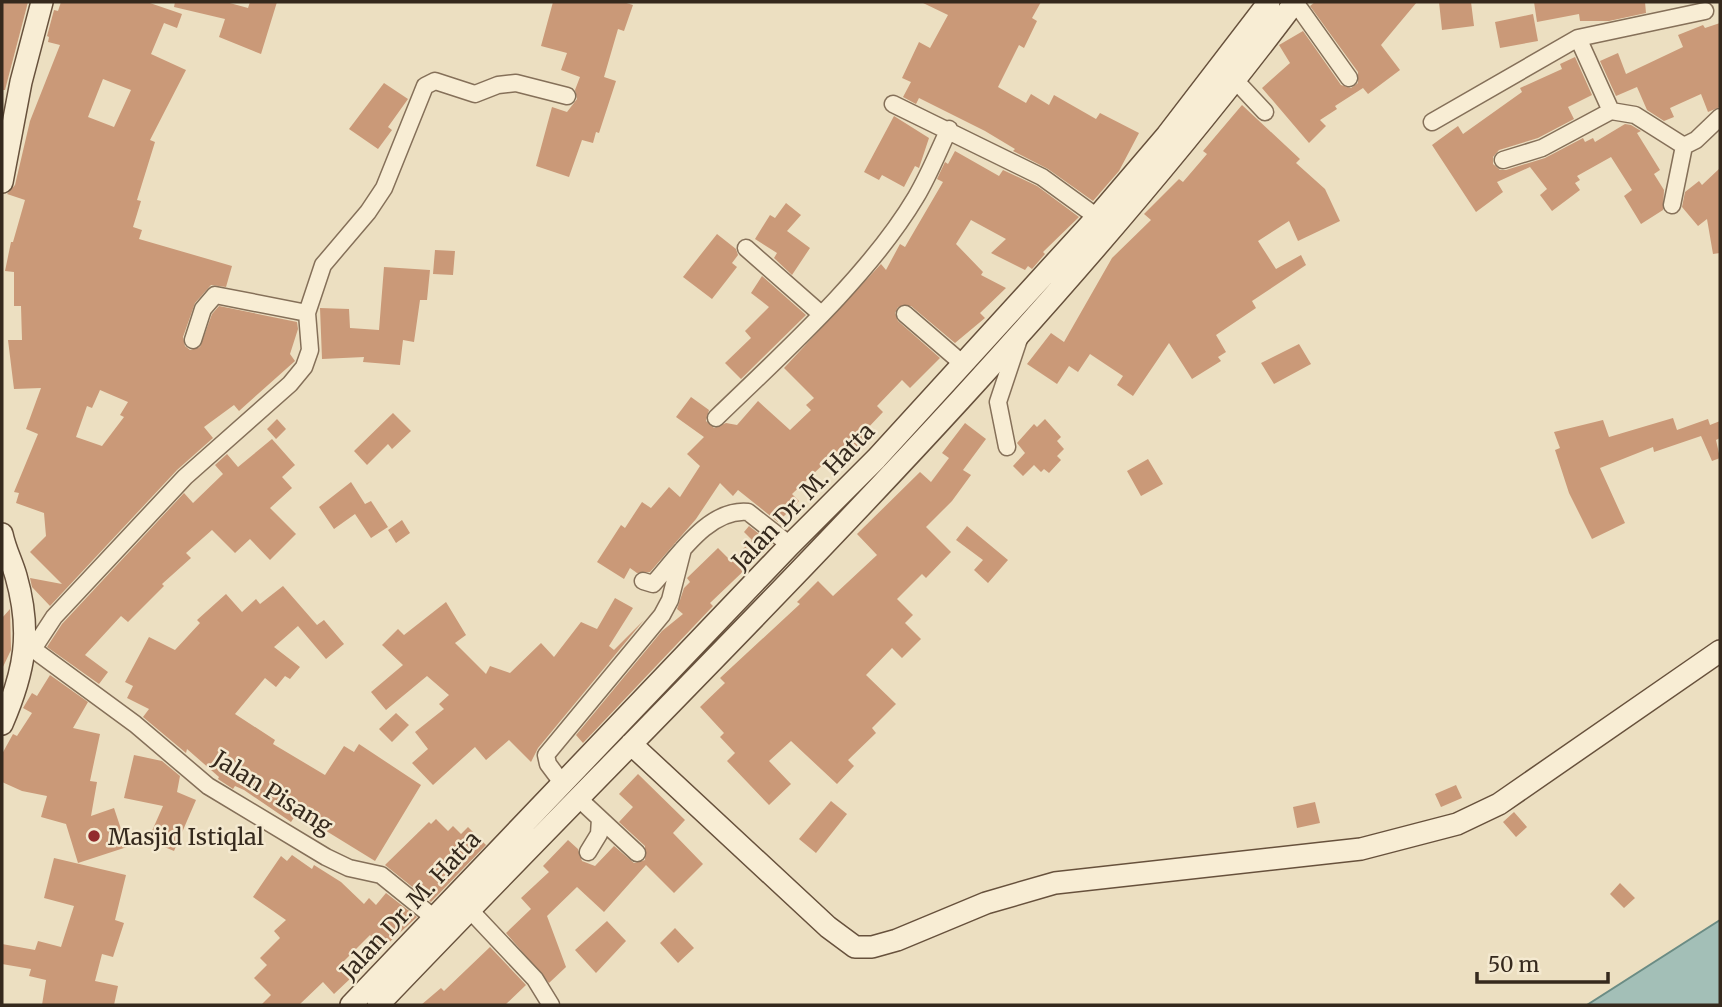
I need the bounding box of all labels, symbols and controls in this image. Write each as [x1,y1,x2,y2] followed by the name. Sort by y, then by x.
[725,417,880,576] street label: Jalan Dr. M. Hatta
[207,743,338,840] street label: Jalan Pisang
[108,822,264,851] place label: Masjid Istiqlal
[333,825,486,986] street label: Jalan Dr. M. Hatta
[86,828,102,844] marker: Masjid Istiqlal
[1477,940,1608,984] scale bar
[1488,951,1539,978] text: 50 m

